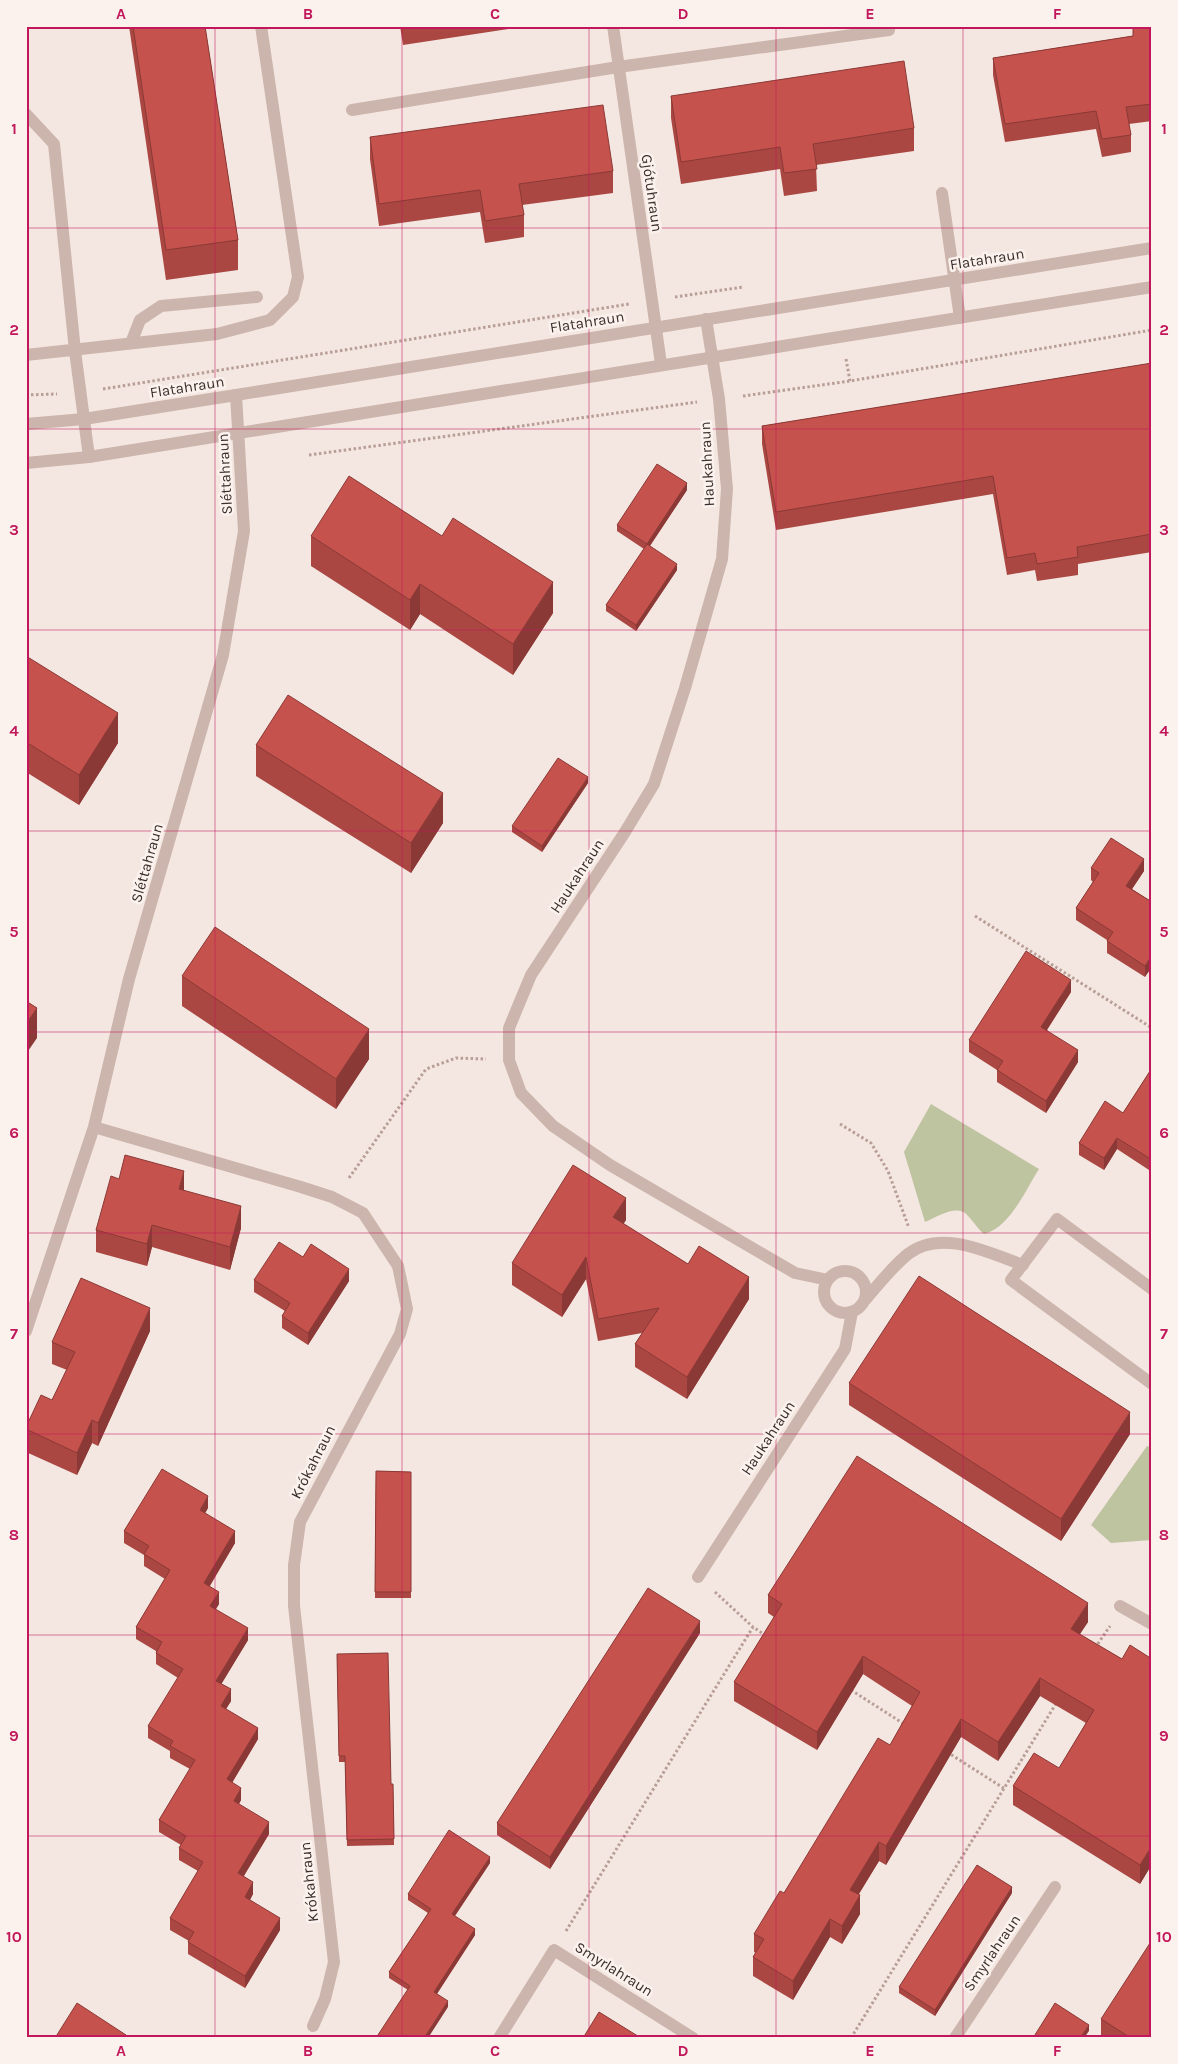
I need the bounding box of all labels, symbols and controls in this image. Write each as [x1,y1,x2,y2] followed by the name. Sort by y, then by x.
[116,4,126,23] text: A
[303,4,313,23] text: B
[490,4,500,23] text: C
[678,4,689,23] text: D
[865,4,875,23] text: E
[1053,4,1062,23] text: F
[11,119,17,138] text: 1
[1161,119,1167,138] text: 1
[638,153,666,233] street label: Gjótuhraun
[949,244,1025,274] street label: Flatahraun
[549,307,625,337] street label: Flatahraun
[9,320,19,339] text: 2
[1159,320,1169,339] text: 2
[149,372,225,402] street label: Flatahraun
[696,421,718,507] street label: Haukahraun
[214,433,236,515] street label: Sléttahraun
[9,520,19,539] text: 3
[1159,520,1169,539] text: 3
[9,721,19,740] text: 4
[1159,721,1169,740] text: 4
[127,821,167,905] street label: Sléttahraun
[546,835,608,917] street label: Haukahraun
[9,922,19,941] text: 5
[1159,922,1169,941] text: 5
[9,1123,19,1142] text: 6
[1159,1123,1169,1142] text: 6
[10,1324,18,1343] text: 7
[1160,1324,1168,1343] text: 7
[737,1397,799,1479] street label: Haukahraun
[287,1422,339,1502] street label: Krókahraun
[9,1525,19,1544] text: 8
[1159,1525,1169,1544] text: 8
[9,1726,19,1745] text: 9
[1159,1726,1169,1745] text: 9
[296,1841,322,1923] street label: Krókahraun
[960,1911,1024,1995] street label: Smyrlahraun
[6,1927,22,1946] text: 10
[1156,1927,1172,1946] text: 10
[572,1938,656,2000] street label: Smyrlahraun
[116,2041,126,2060] text: A
[303,2041,313,2060] text: B
[490,2041,500,2060] text: C
[678,2041,689,2060] text: D
[865,2041,875,2060] text: E
[1053,2041,1062,2060] text: F

